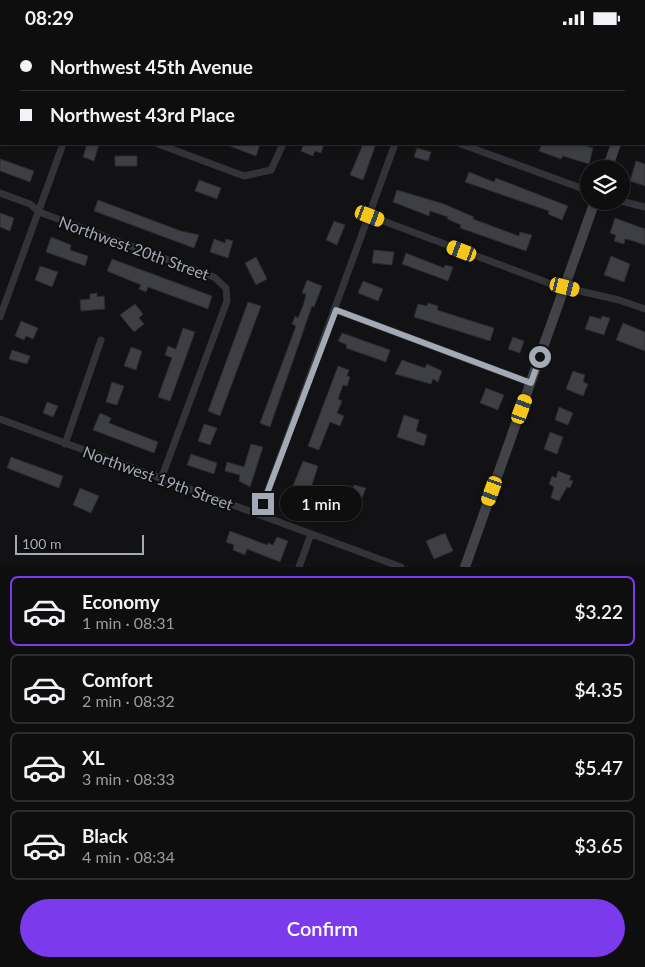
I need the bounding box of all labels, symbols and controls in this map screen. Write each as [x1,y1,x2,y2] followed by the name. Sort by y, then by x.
[25,6,74,29] text: 08:29
[50,55,253,78] text: Northwest 45th Avenue
[50,103,235,126] text: Northwest 43rd Place
[580,160,630,210] map controls
[580,160,630,210] button: layers
[353,204,386,228] car
[56,211,212,284] street label: Northwest 20th Street
[445,239,478,263] car
[548,276,581,298] car
[529,346,551,368] route start
[509,392,534,426] car
[80,441,236,514] street label: Northwest 19th Street
[479,474,504,508] car
[280,487,363,521] callout: 1 min
[252,493,274,515] route end
[301,494,341,513] text: 1 min
[15,532,144,555] scale bar
[22,535,61,552] text: 100 m
[22,589,67,634] icon: car
[82,590,160,613] text: Economy
[574,600,623,623] text: $3.22
[82,613,175,632] text: 1 min · 08:31
[22,667,67,712] icon: car
[82,668,153,691] text: Comfort
[574,678,623,701] text: $4.35
[82,691,175,710] text: 2 min · 08:32
[22,745,67,790] icon: car
[82,746,105,769] text: XL
[574,756,623,779] text: $5.47
[82,769,175,788] text: 3 min · 08:33
[22,823,67,868] icon: car
[82,824,128,847] text: Black
[574,834,623,857] text: $3.65
[82,847,175,866] text: 4 min · 08:34
[20,899,625,957] button: Confirm

